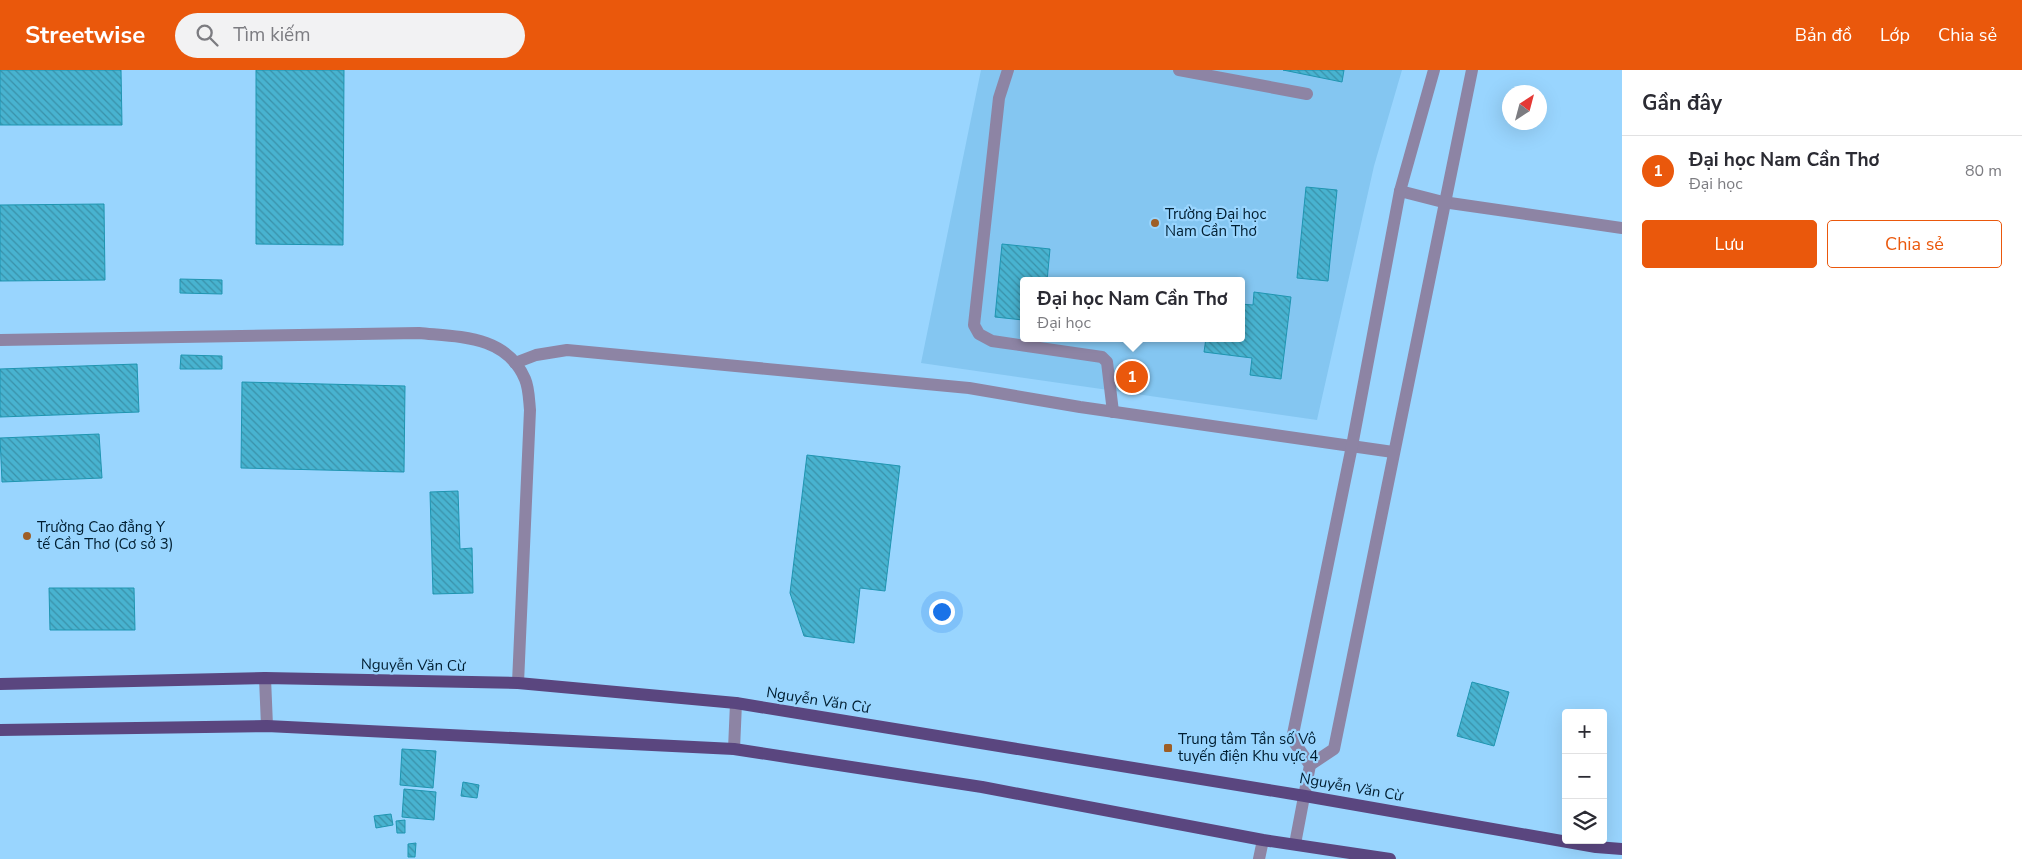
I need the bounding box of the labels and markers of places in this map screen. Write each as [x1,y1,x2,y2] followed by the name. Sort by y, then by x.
[1165,204,1266,241] place label: Trường Đại học Nam Cần Thơ
[1149,217,1161,229] marker: Trường Đại học Nam Cần Thơ
[1116,358,1148,396] pin: 1
[37,517,173,554] place label: Trường Cao đẳng Y tế Cần Thơ (Cơ sở 3)
[21,530,33,542] marker: Trường Cao đẳng Y tế Cần Thơ (Cơ sở 3)
[1178,729,1318,766] place label: Trung tâm Tần số Vô tuyến điện Khu vực 4
[1162,742,1174,754] marker: Trung tâm Tần số Vô tuyến điện Khu vực 4

